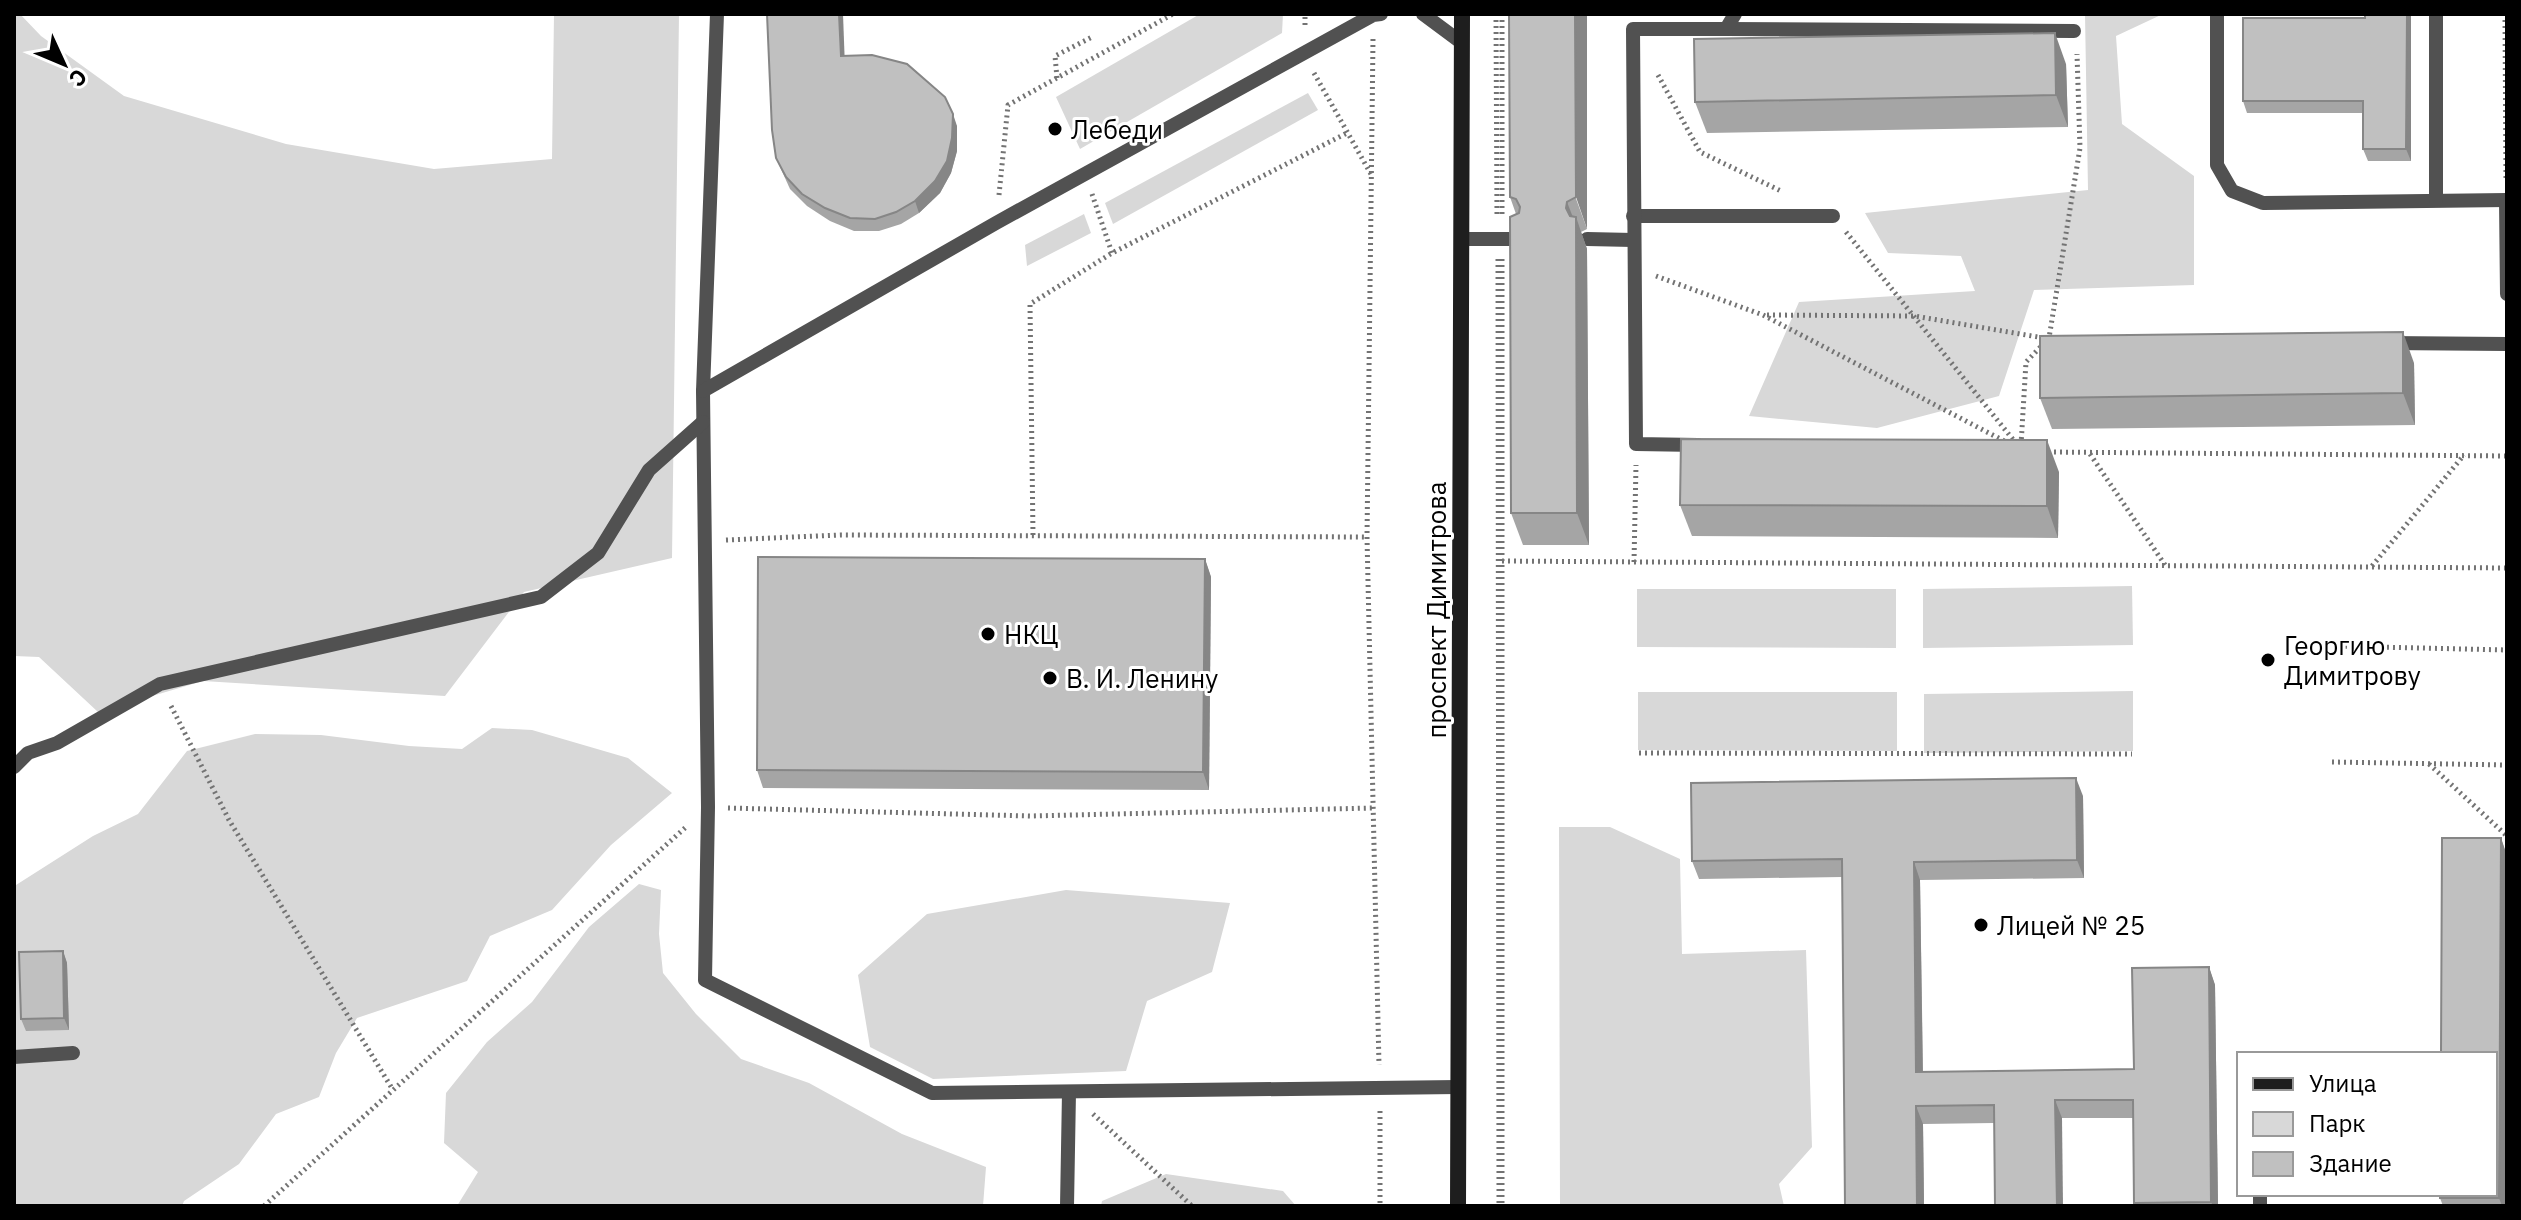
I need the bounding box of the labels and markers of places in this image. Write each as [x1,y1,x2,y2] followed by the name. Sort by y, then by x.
[1071,112,1163,146] place label: Лебеди
[1046,120,1064,138] marker: Лебеди
[1004,617,1059,651] place label: НКЦ
[979,625,997,643] marker: НКЦ
[2284,628,2421,692] place label: Георгию Димитрову
[2259,651,2277,669] marker: Георгию Димитрову
[1066,661,1218,695] place label: В. И. Ленину
[1041,669,1059,687] marker: В. И. Ленину
[1997,908,2145,942] place label: Лицей № 25
[1972,916,1990,934] marker: Лицей № 25

